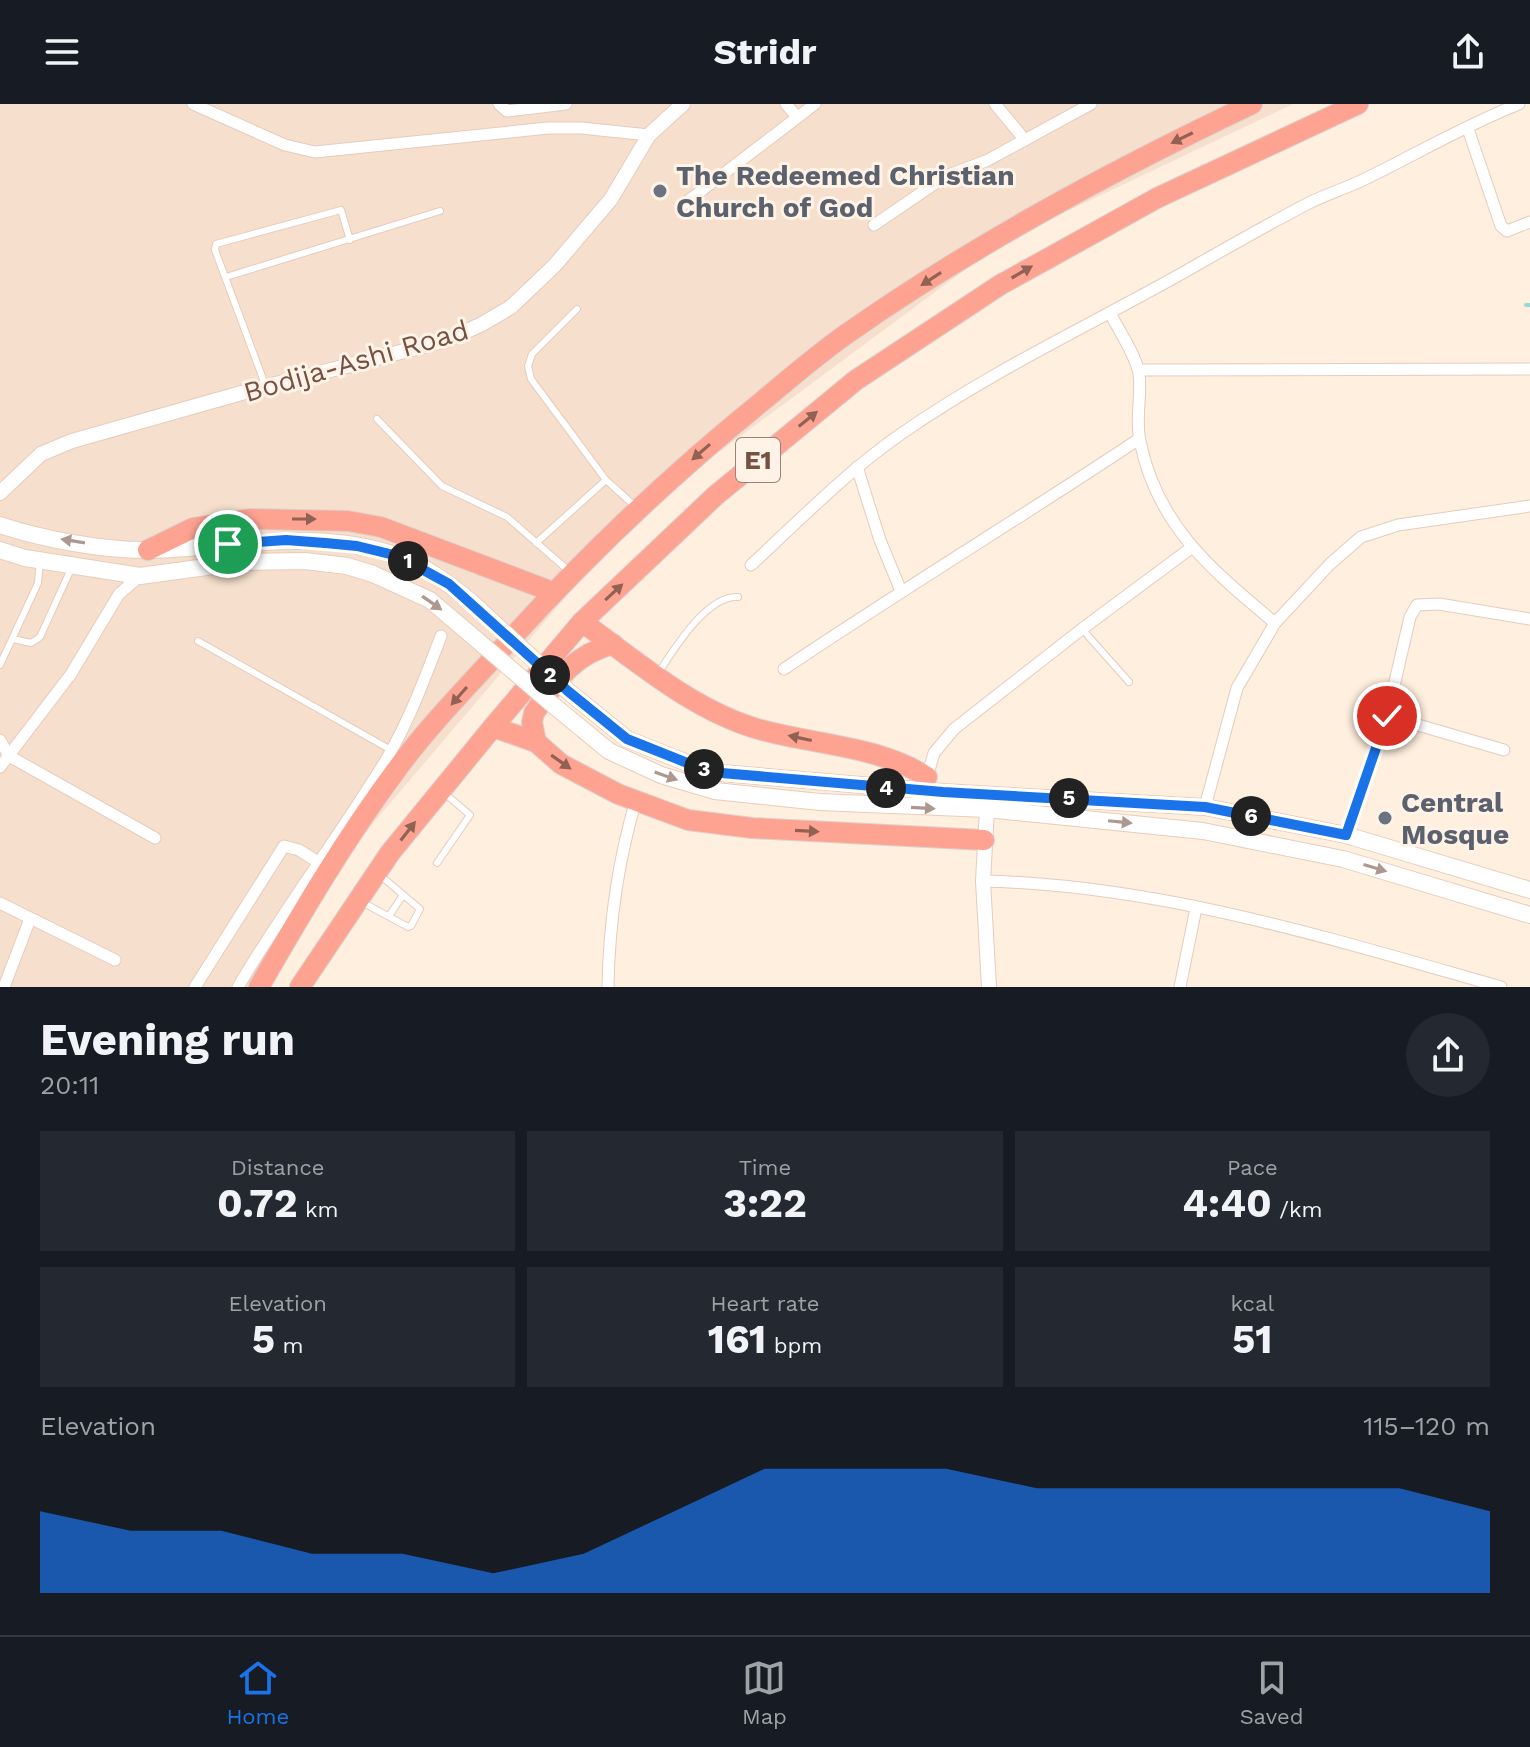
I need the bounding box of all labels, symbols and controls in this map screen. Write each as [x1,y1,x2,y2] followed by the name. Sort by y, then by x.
[40,30,84,74] icon: menu
[1446,30,1490,74] icon: share
[714,31,816,73] text: Stridr
[1170,131,1193,145] one-way arrow
[676,159,1015,224] place label: The Redeemed Christian Church of God
[651,182,669,200] marker: The Redeemed Christian Church of God
[1011,265,1033,279] one-way arrow
[920,272,942,286] one-way arrow
[240,313,472,409] street label: Bodija-Ashi Road
[798,411,818,428] one-way arrow
[736,438,780,482] road number: E1
[692,443,712,460] one-way arrow
[194,510,262,578] pin
[292,513,317,525] one-way arrow
[206,522,250,566] icon: arrive
[60,534,85,547] one-way arrow
[388,541,428,581] pin: 1
[403,548,413,573] text: 1
[604,583,623,601] one-way arrow
[422,595,443,610] one-way arrow
[530,655,570,695] pin: 2
[543,662,557,687] text: 2
[1353,682,1421,750] pin
[451,686,468,706] one-way arrow
[1365,694,1409,738] icon: check
[787,731,812,744] one-way arrow
[684,749,724,789] pin: 3
[550,754,572,770] one-way arrow
[697,756,711,781] text: 3
[866,768,906,808] pin: 4
[654,770,678,782] one-way arrow
[879,775,893,800] text: 4
[1049,778,1089,818] pin: 5
[1063,785,1075,810] text: 5
[1401,786,1509,851] place label: Central Mosque
[1231,796,1271,836] pin: 6
[911,802,936,815] one-way arrow
[1244,803,1258,828] text: 6
[1376,809,1394,827] marker: Central Mosque
[1108,816,1133,829] one-way arrow
[399,821,416,841] one-way arrow
[795,825,820,838] one-way arrow
[1364,863,1388,875] one-way arrow
[1406,1013,1490,1097] button: share
[40,1014,295,1066] text: Evening run
[40,1070,99,1100] text: 20:11
[231,1155,324,1180] text: Distance
[739,1155,791,1180] text: Time
[1227,1155,1278,1180] text: Pace
[217,1180,298,1227] text: 0.72
[723,1180,807,1227] text: 3:22
[1182,1180,1272,1227] text: 4:40
[298,1197,338,1222] text: km
[1272,1197,1322,1222] text: /km
[229,1291,327,1316] text: Elevation
[711,1291,819,1316] text: Heart rate
[1231,1291,1274,1316] text: kcal
[252,1316,275,1363] text: 5
[708,1316,766,1363] text: 161
[1232,1316,1273,1363] text: 51
[275,1333,304,1358] text: m
[766,1333,822,1358] text: bpm
[40,1411,156,1441] text: Elevation
[1363,1411,1490,1441] text: 115–120 m
[226,1656,289,1729] tab: Home
[742,1656,787,1729] tab: Map
[1240,1656,1304,1729] tab: Saved

